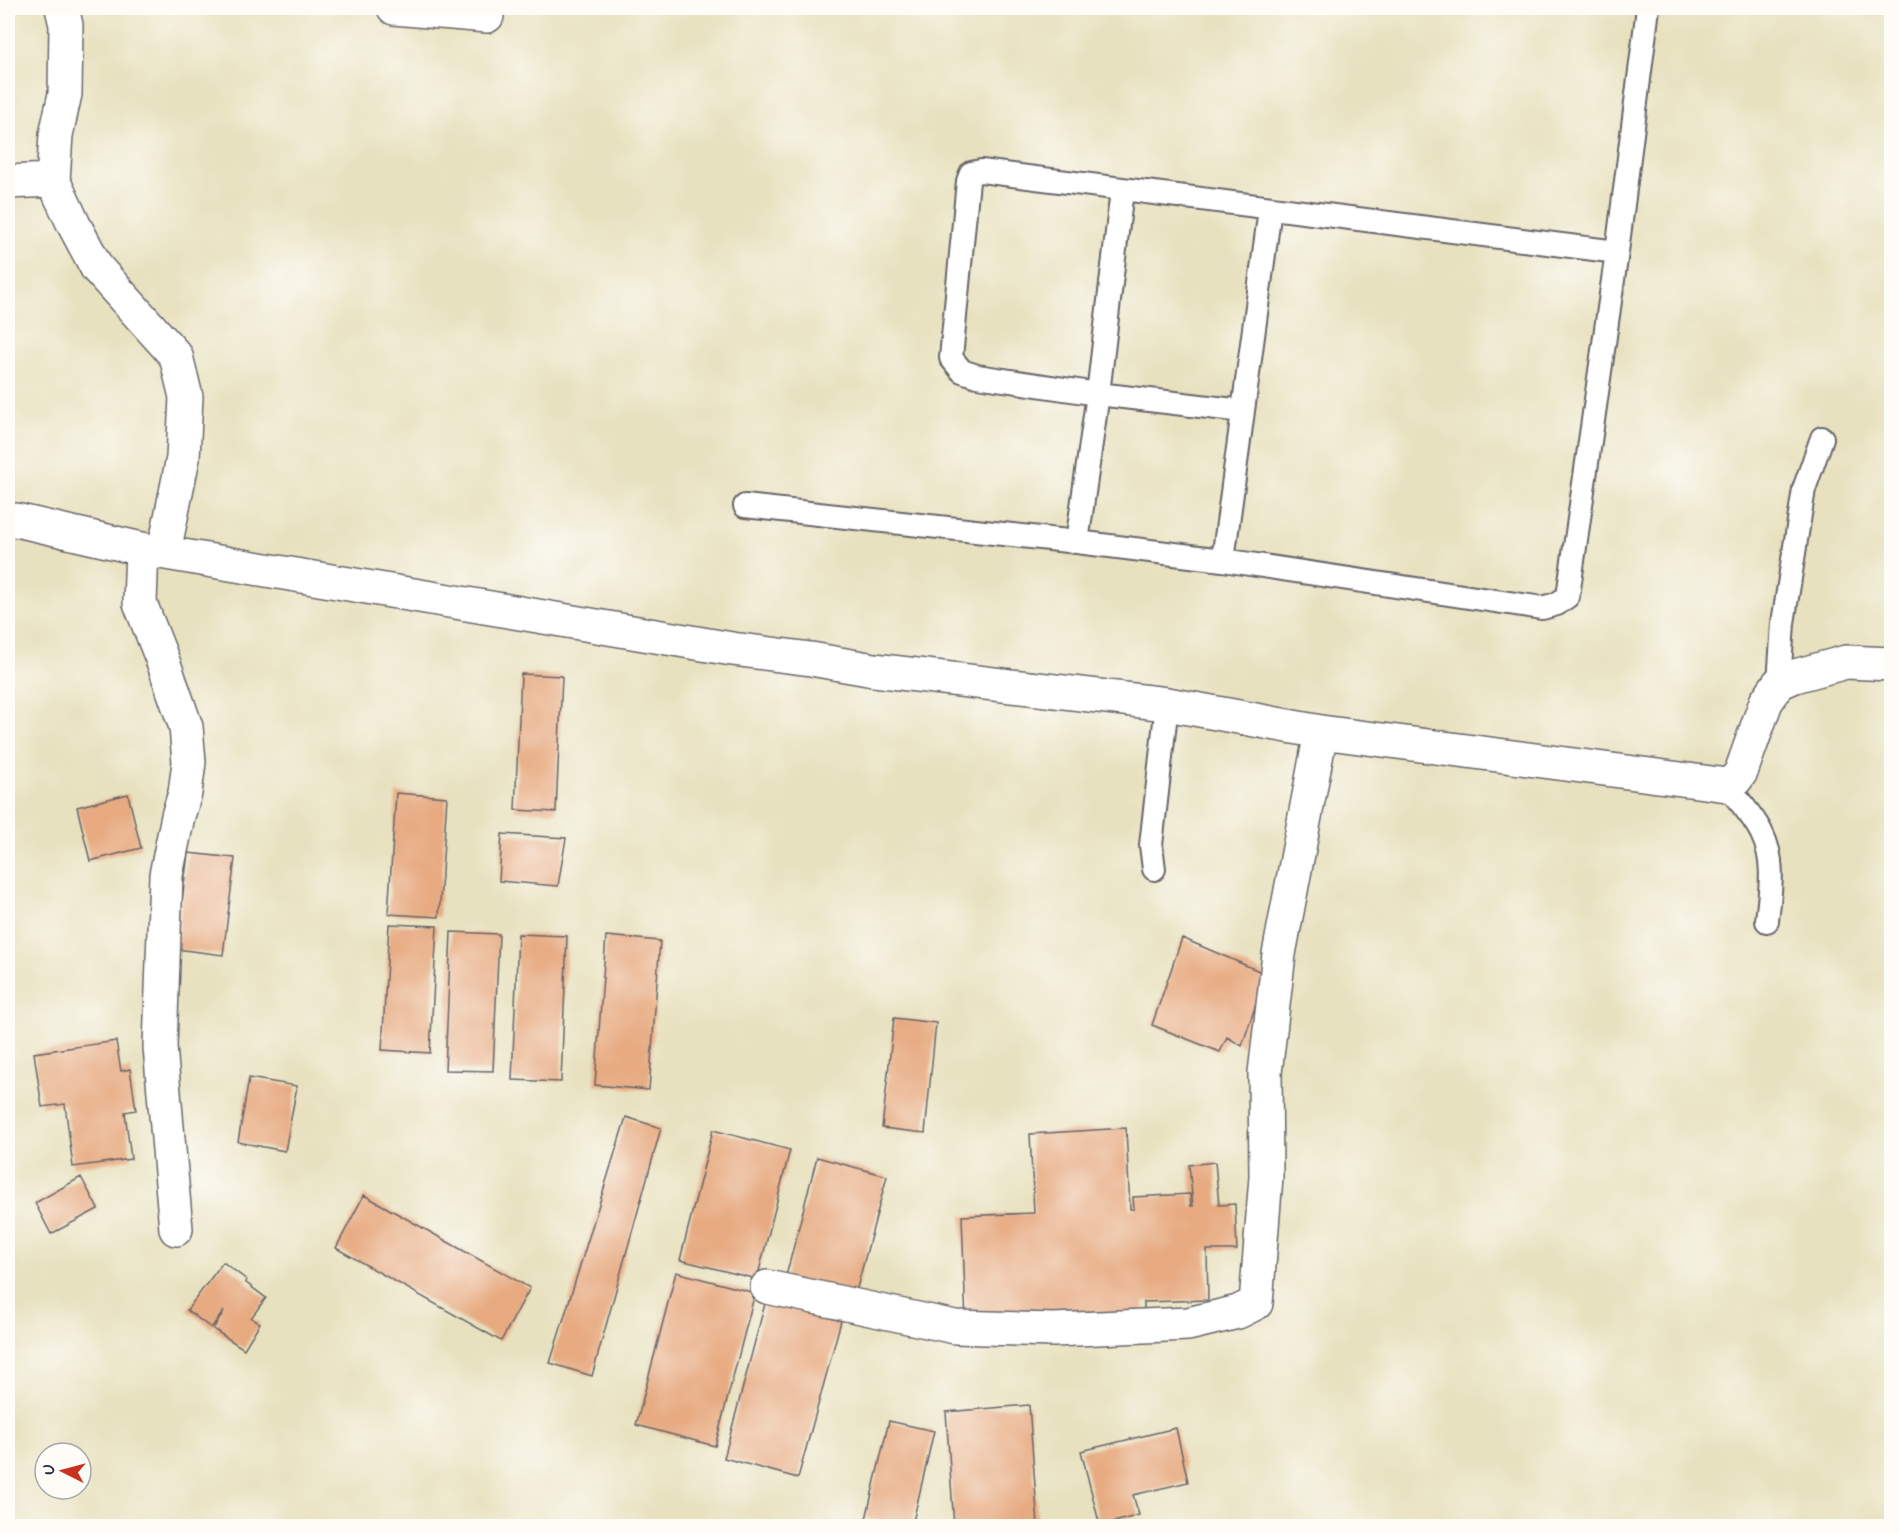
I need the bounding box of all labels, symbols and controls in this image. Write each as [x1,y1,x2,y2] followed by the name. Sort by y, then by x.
[33,1441,93,1501] north arrow
[39,1463,61,1476] text: U

